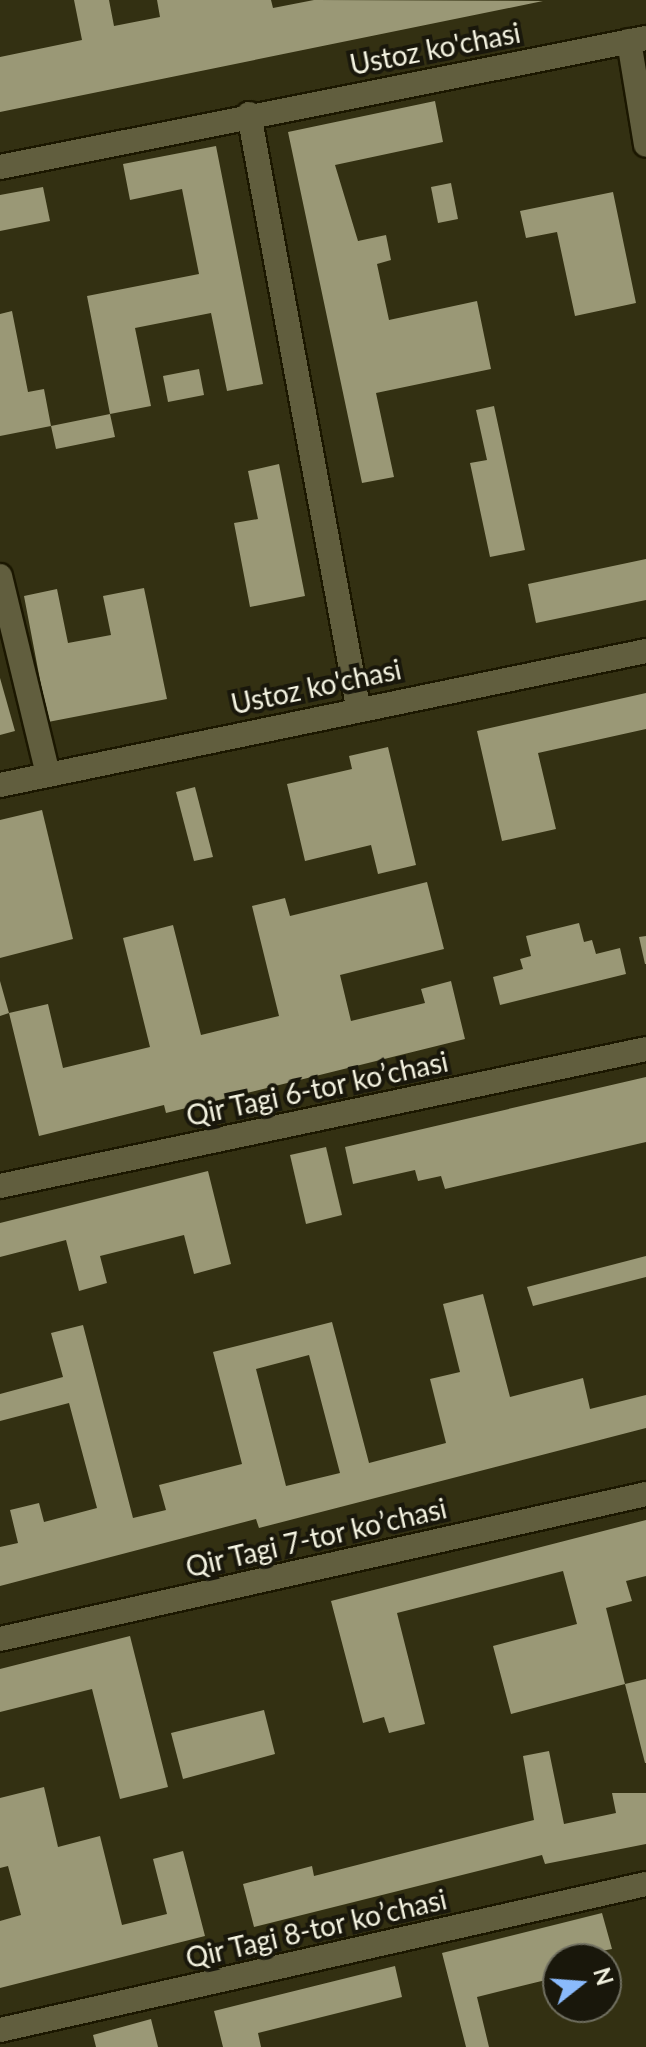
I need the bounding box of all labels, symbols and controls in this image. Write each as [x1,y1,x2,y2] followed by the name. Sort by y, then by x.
[347,15,523,81] street label: Ustoz ko'chasi
[228,652,404,720] street label: Ustoz ko'chasi
[182,1044,452,1132] street label: Qir Tagi 6-tor koʼchasi
[181,1490,451,1584] street label: Qir Tagi 7-tor koʼchasi
[181,1881,451,1975] street label: Qir Tagi 8-tor koʼchasi
[542,1943,622,2023] north arrow
[588,1964,619,1988] text: N

